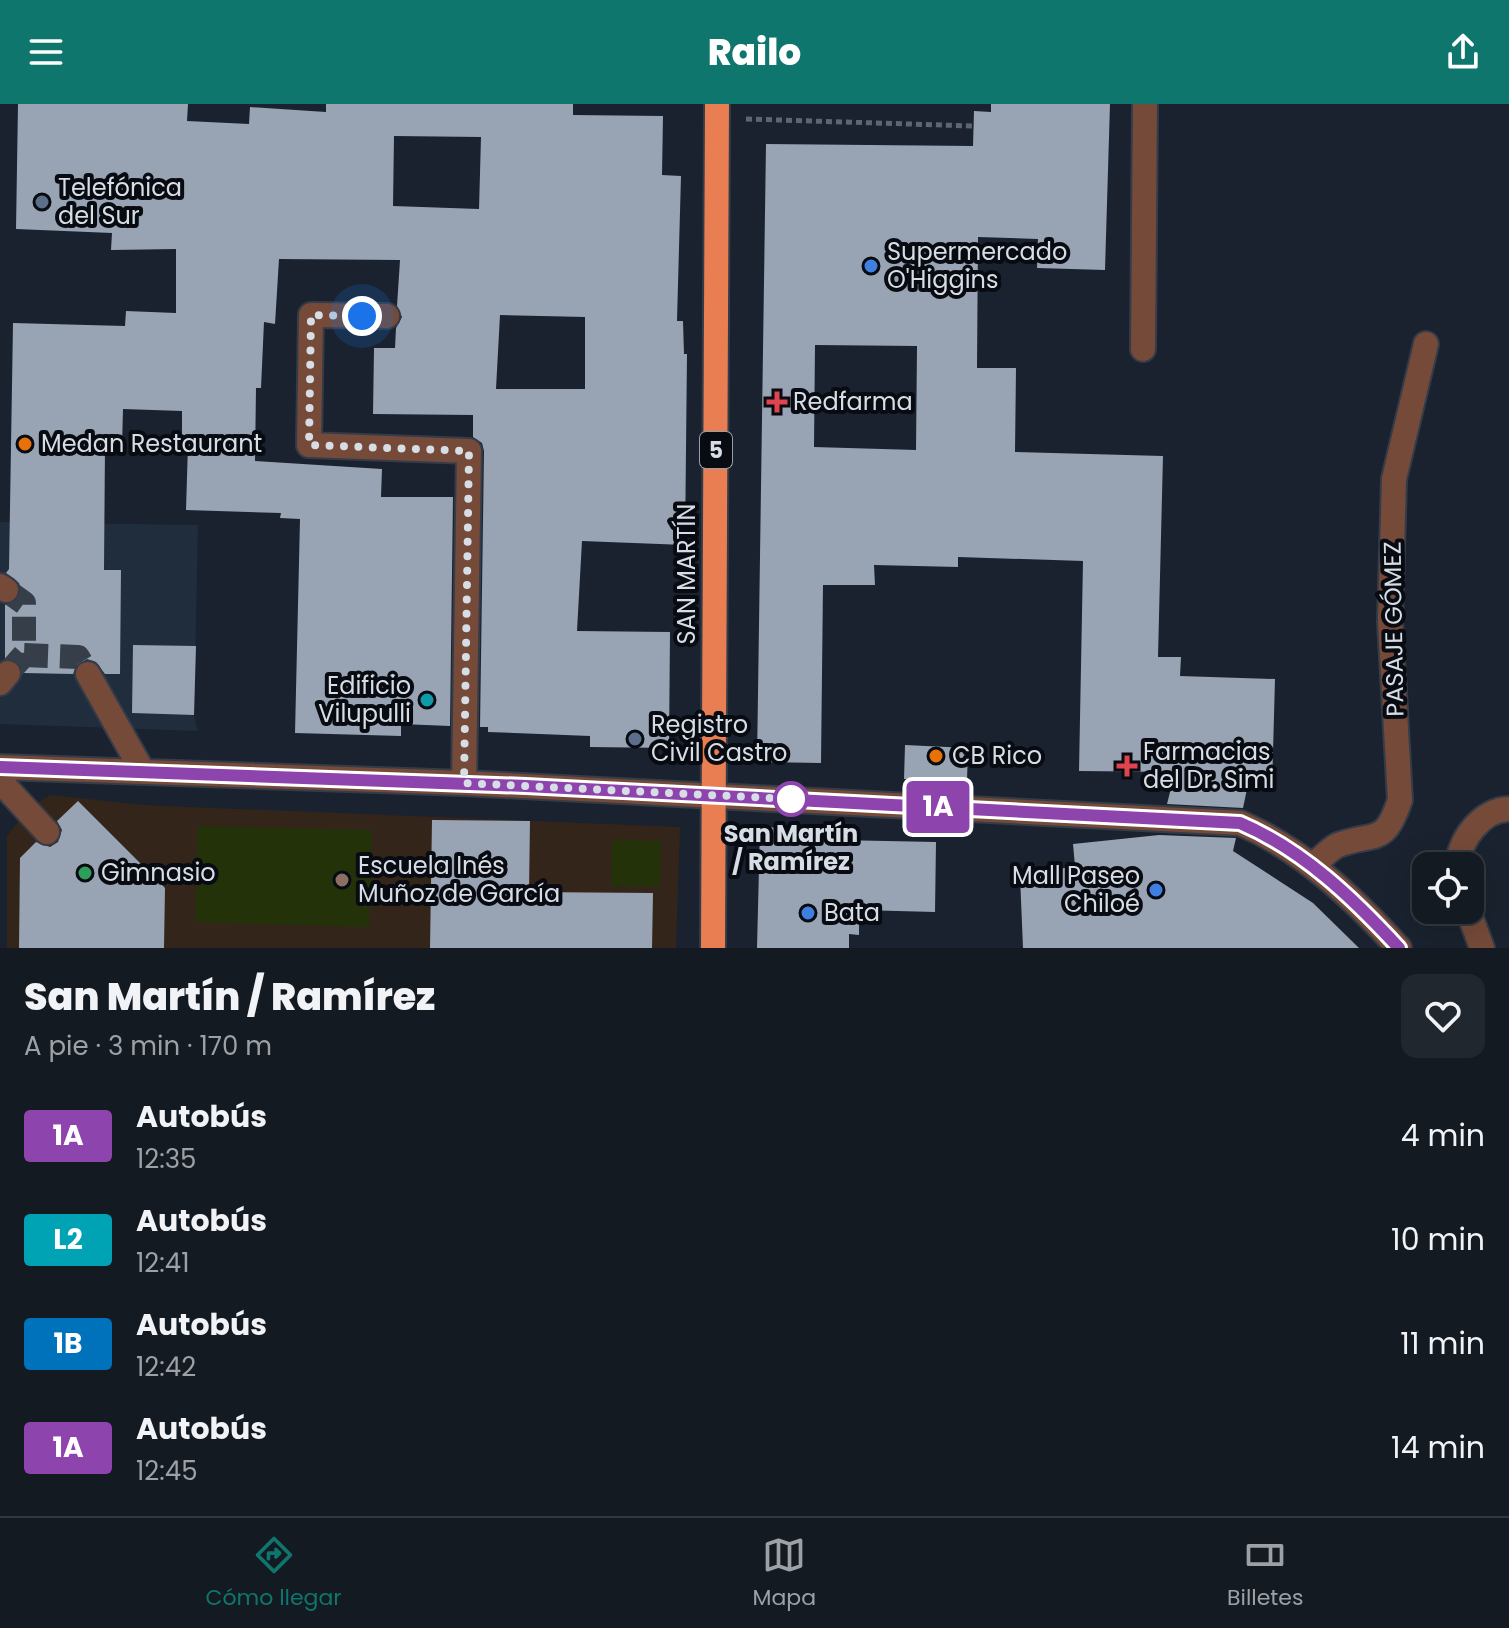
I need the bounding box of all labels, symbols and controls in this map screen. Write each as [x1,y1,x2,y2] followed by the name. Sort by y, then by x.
[708,27,801,78] text: Railo
[24,30,68,74] icon: menu
[1441,30,1485,74] icon: share
[58,171,182,232] place label: Telefónica del Sur
[33,193,51,211] marker: Telefónica del Sur
[887,235,1067,296] place label: Supermercado O'Higgins
[862,257,880,275] marker: Supermercado O'Higgins
[342,296,382,336] your location
[793,385,913,418] place label: Redfarma
[768,393,786,411] marker: Redfarma
[41,427,262,460] place label: Medan Restaurant
[700,432,732,468] road number: 5
[16,435,34,453] marker: Medan Restaurant
[670,504,703,644] street label: SAN MARTÍN
[1375,541,1412,717] street label: PASAJE GÓMEZ
[318,669,411,730] place label: Edificio Vilupulli
[418,691,436,709] marker: Edificio Vilupulli
[651,708,787,769] place label: Registro Civil Castro
[626,730,644,748] marker: Registro Civil Castro
[1143,735,1274,796] place label: Farmacias del Dr. Simi
[952,739,1042,772] place label: CB Rico
[927,747,945,765] marker: CB Rico
[1118,757,1136,775] marker: Farmacias del Dr. Simi
[902,781,974,833] line badge: 1A
[774,782,808,816] marker: San Martín / Ramírez
[922,787,954,826] text: 1A
[724,817,858,878] place label: San Martín / Ramírez
[358,849,560,910] place label: Escuela Inés Muñoz de García
[1412,852,1484,924] map controls
[1412,852,1484,924] button: locate
[101,856,216,889] place label: Gimnasio
[1012,859,1140,920] place label: Mall Paseo Chiloé
[76,864,94,882] marker: Gimnasio
[333,871,351,889] marker: Escuela Inés Muñoz de García
[1147,881,1165,899] marker: Mall Paseo Chiloé
[824,896,880,929] place label: Bata
[799,904,817,922] marker: Bata
[24,970,435,1023] text: San Martín / Ramírez
[1401,974,1485,1058] button: heart
[24,1028,272,1064] text: A pie · 3 min · 170 m
[136,1095,267,1138] text: Autobús
[1401,1114,1485,1157] text: 4 min
[52,1116,84,1155] text: 1A
[136,1141,196,1177] text: 12:35
[136,1199,267,1242] text: Autobús
[1391,1218,1485,1261] text: 10 min
[53,1220,83,1259] text: L2
[136,1245,189,1281] text: 12:41
[136,1303,267,1346] text: Autobús
[1400,1322,1485,1365] text: 11 min
[54,1324,82,1363] text: 1B
[136,1349,196,1385] text: 12:42
[136,1407,267,1450] text: Autobús
[1391,1426,1485,1469] text: 14 min
[52,1428,84,1467] text: 1A
[136,1453,198,1489] text: 12:45
[205,1533,342,1614] tab: Cómo llegar
[753,1533,816,1614] tab: Mapa
[1227,1533,1304,1614] tab: Billetes

